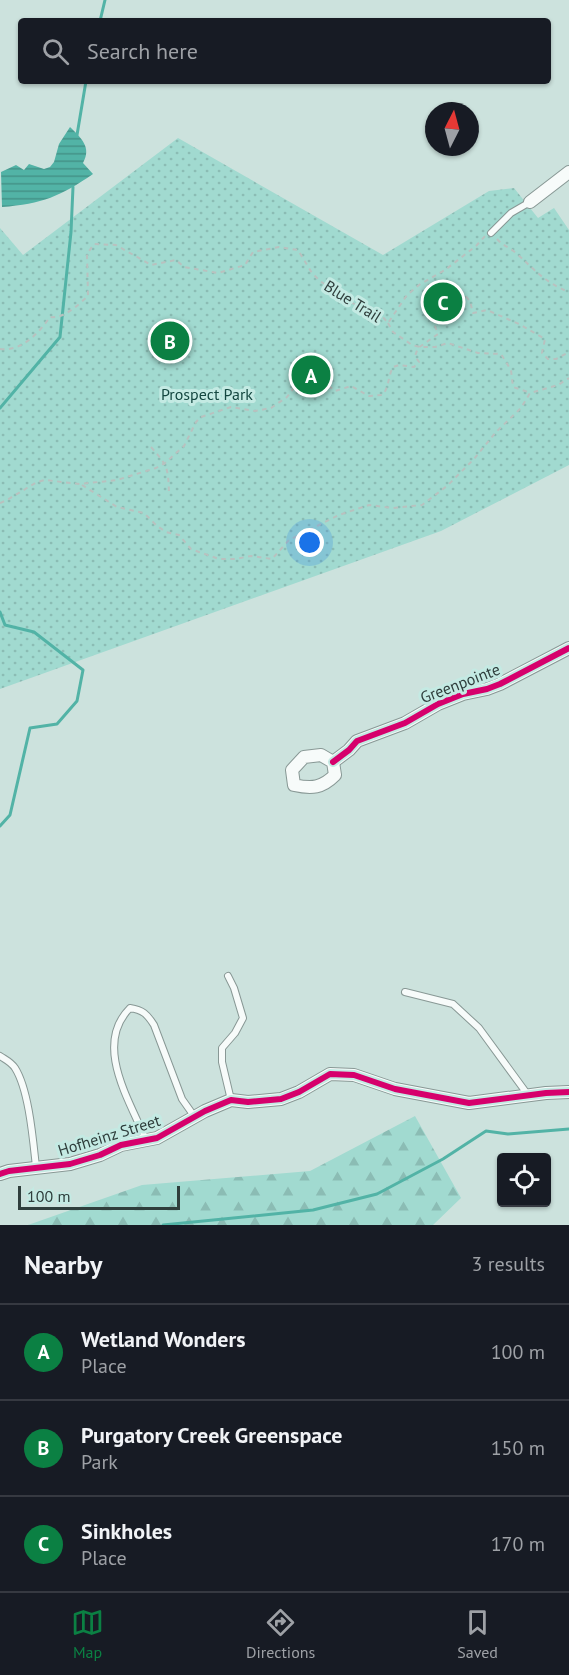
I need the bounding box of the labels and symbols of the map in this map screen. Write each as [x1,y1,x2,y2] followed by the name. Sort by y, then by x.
[425,102,479,156] north arrow
[321,276,386,327] street label: Blue Trail
[424,280,462,324] pin: C
[150,318,190,364] pin: B
[292,352,330,398] pin: A
[161,384,253,404] park label: Prospect Park
[295,528,324,557] your location
[417,659,503,707] street label: Greenpointe
[55,1110,163,1160] street label: Hofheinz Street
[18,1183,180,1210] scale bar

